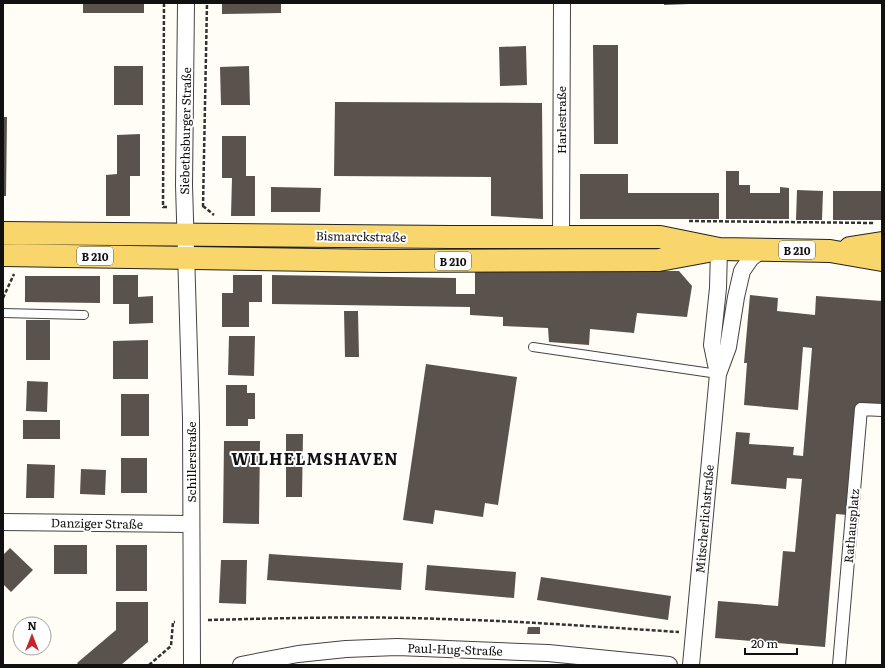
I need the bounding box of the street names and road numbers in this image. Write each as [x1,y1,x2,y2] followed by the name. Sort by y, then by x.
[175,67,195,195] street label: Siebethsburger Straße
[552,86,570,154] street label: Harlestraße
[316,226,406,246] street label: Bismarckstraße
[779,241,815,259] road number: B 210
[77,247,113,265] road number: B 210
[435,252,471,270] road number: B 210
[182,421,200,503] street label: Schillerstraße
[690,464,718,574] street label: Mitscherlichstraße
[839,488,863,564] street label: Rathausplatz
[51,513,143,533] street label: Danziger Straße
[407,638,503,660] street label: Paul-Hug-Straße

